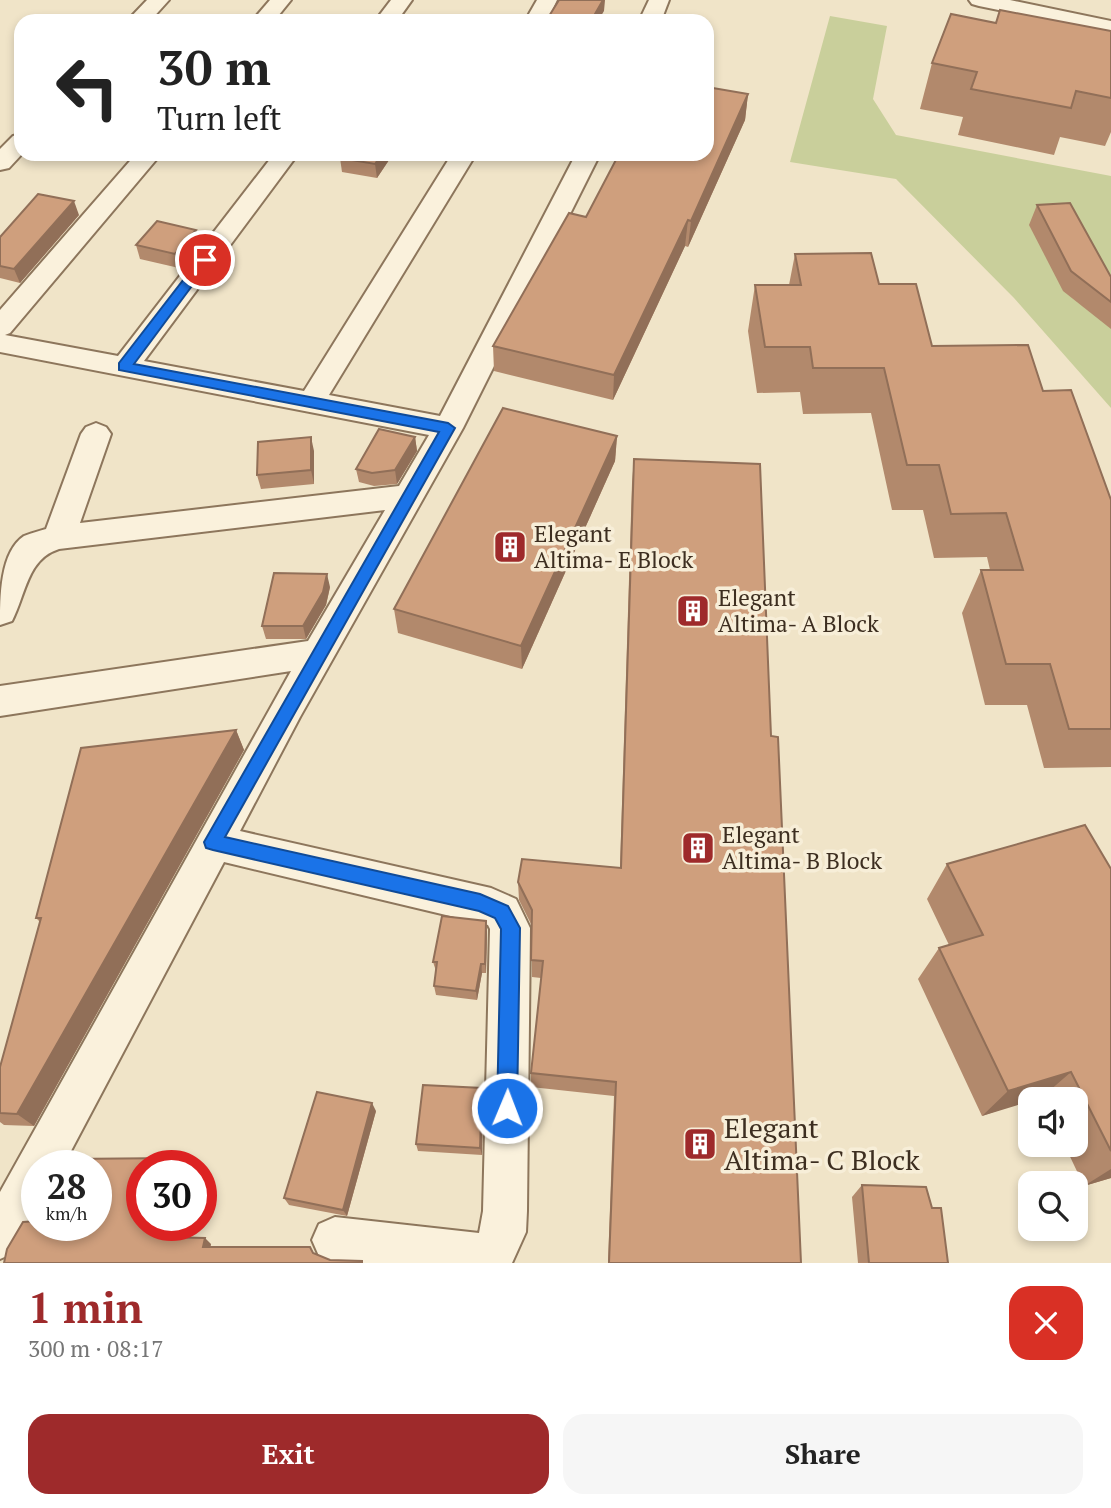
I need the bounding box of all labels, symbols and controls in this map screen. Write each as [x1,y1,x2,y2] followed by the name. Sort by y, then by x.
[157,34,271,99] text: 30 m
[42,42,133,133] icon: left
[157,97,281,139] text: Turn left
[175,230,235,290] pin
[186,241,224,279] icon: arrive
[534,518,693,575] place label: Elegant Altima- E Block
[491,528,529,566] building icon: Elegant Altima- E Block
[718,582,879,639] place label: Elegant Altima- A Block
[674,592,712,630] building icon: Elegant Altima- A Block
[722,819,882,876] place label: Elegant Altima- B Block
[679,829,717,867] building icon: Elegant Altima- B Block
[470,1071,544,1145] position arrow
[1018,1087,1088,1241] map controls
[1018,1087,1088,1157] button: sound
[724,1109,920,1178] place label: Elegant Altima- C Block
[681,1125,719,1163] building icon: Elegant Altima- C Block
[126,1150,217,1241] speed limit sign: 30
[47,1163,86,1209] text: 28
[1018,1171,1088,1241] button: search
[46,1201,87,1225] text: km/h
[28,1279,143,1335] text: 1 min
[1009,1286,1083,1360] button: close
[28,1333,163,1364] text: 300 m · 08:17
[28,1414,549,1494] button: Exit
[563,1414,1083,1494] button: Share

